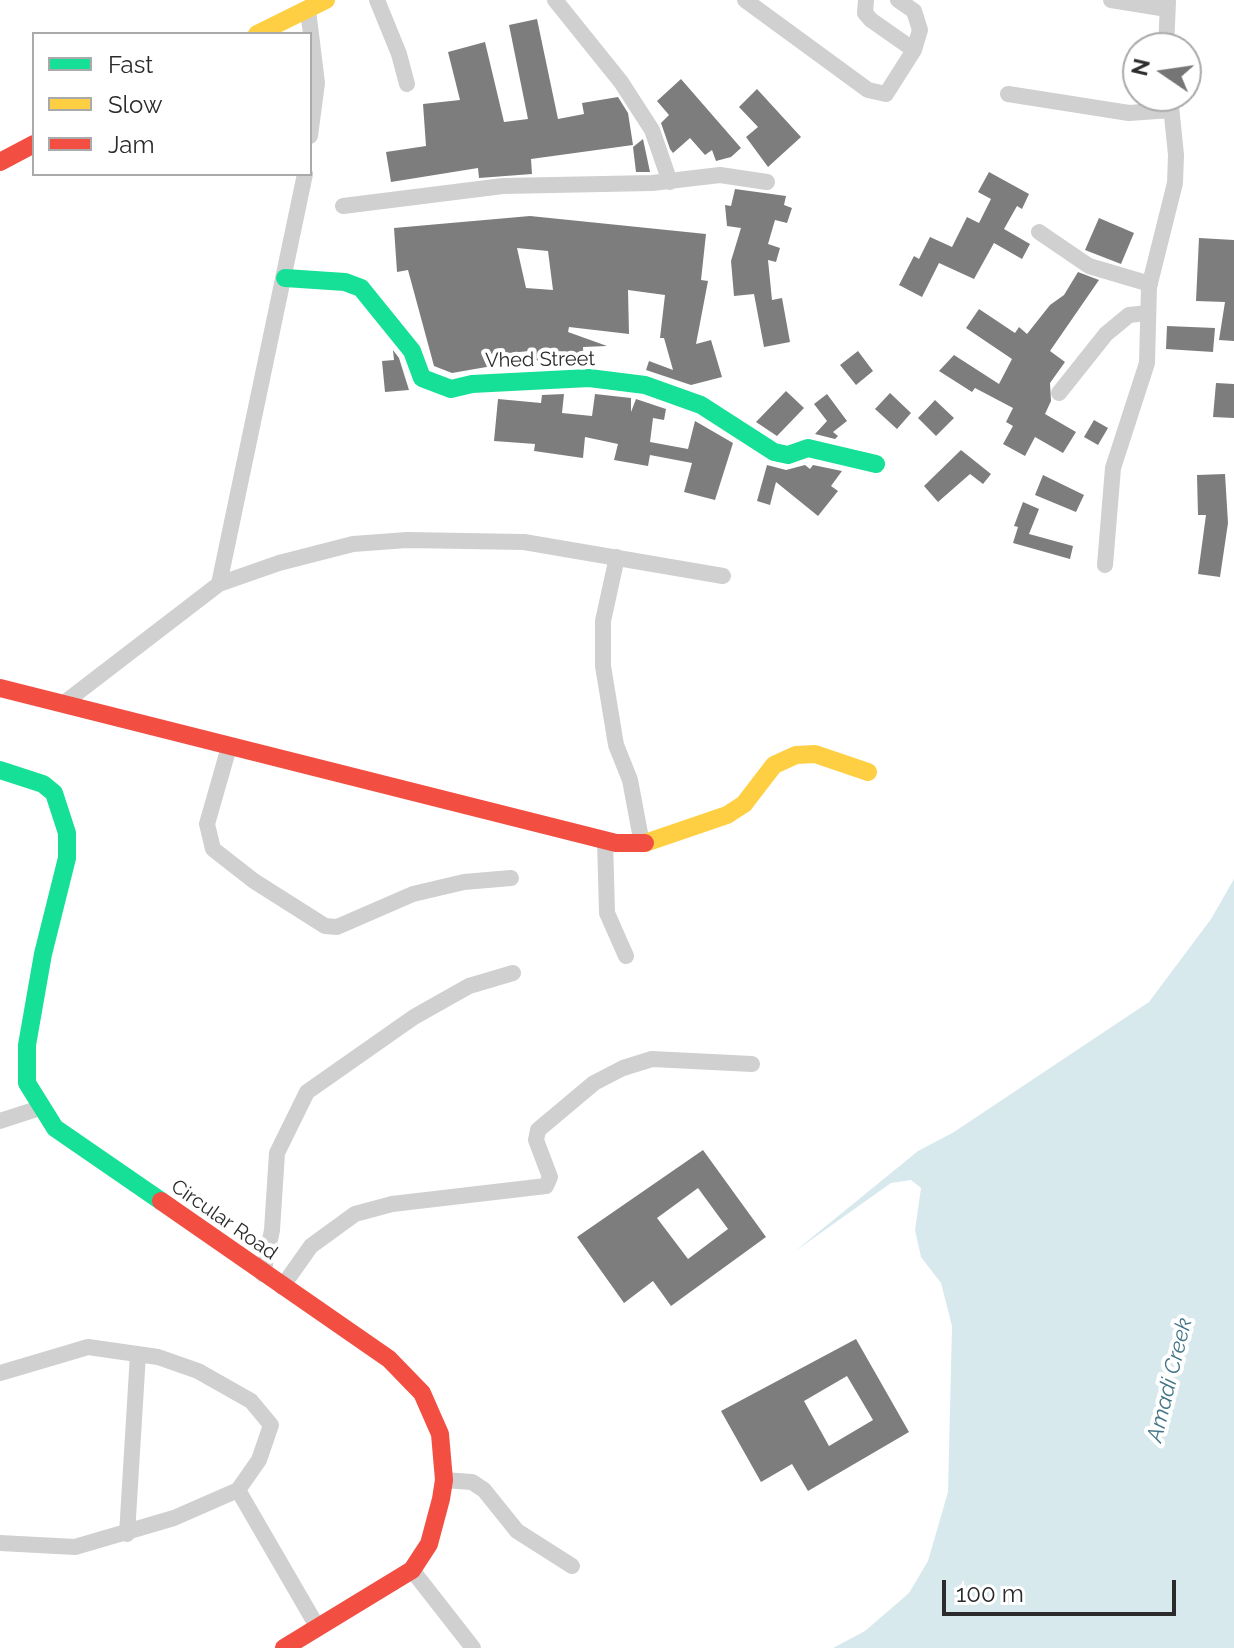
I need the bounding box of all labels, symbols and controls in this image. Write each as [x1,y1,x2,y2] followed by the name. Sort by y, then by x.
[32,32,312,176] legend
[1122,32,1202,112] north arrow
[108,50,153,79] text: Fast
[1126,56,1155,78] text: N
[108,90,162,119] text: Slow
[108,130,154,159] text: Jam
[485,347,595,373] street label: Vhed Street
[166,1175,282,1265] street label: Circular Road
[1142,1315,1198,1445] water label: Amadi Creek
[946,1564,1180,1614] scale bar
[956,1579,1024,1608] text: 100 m

